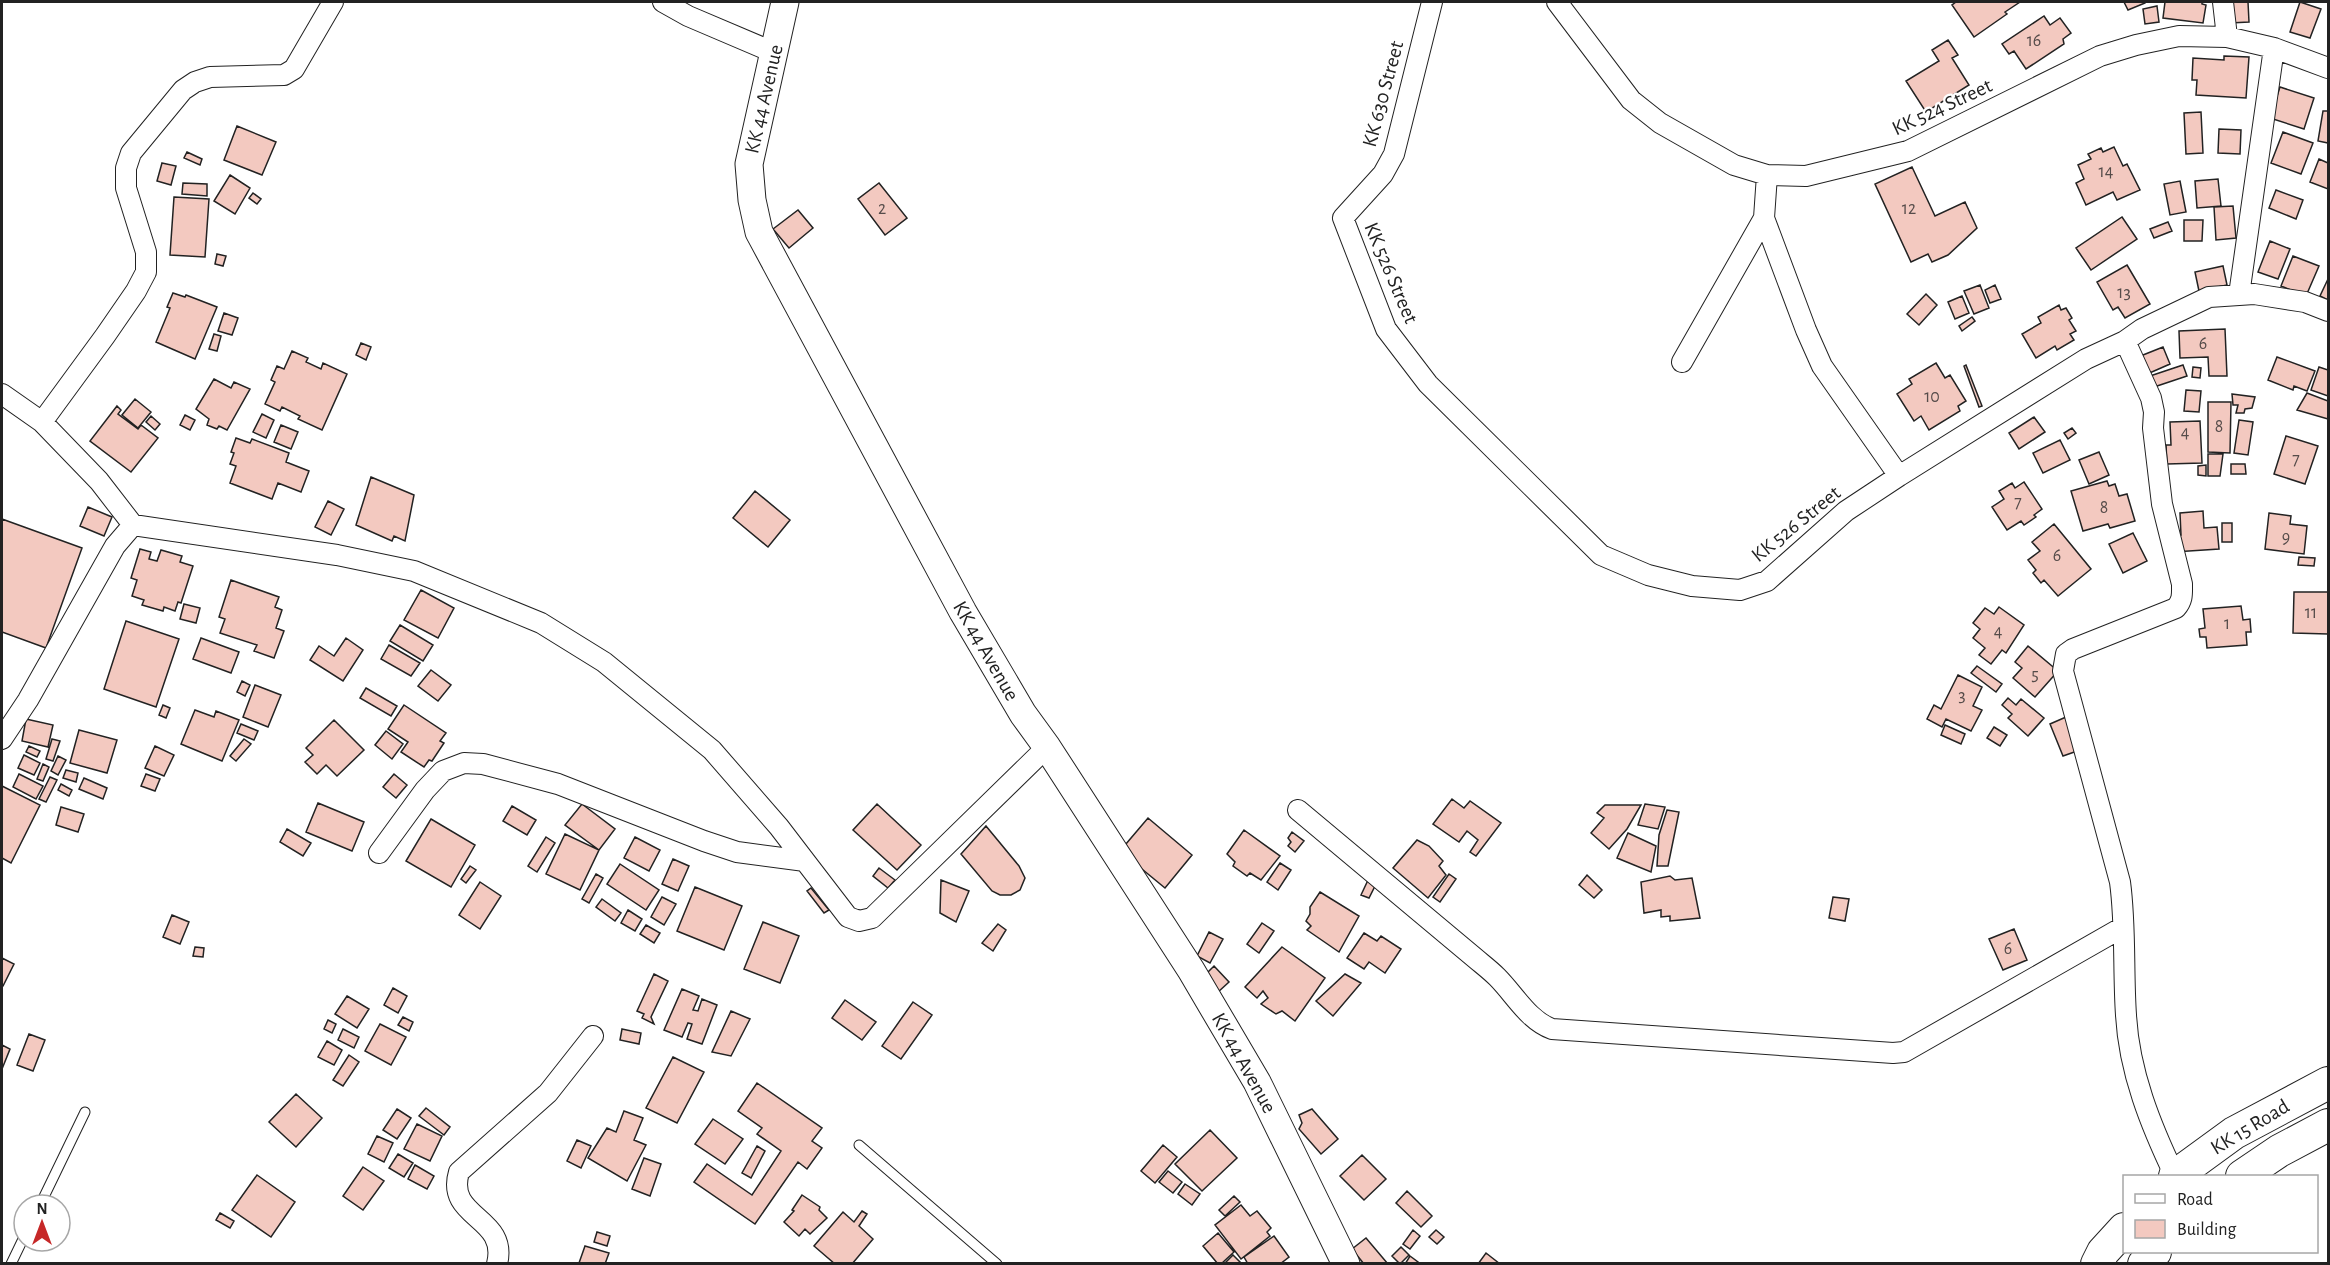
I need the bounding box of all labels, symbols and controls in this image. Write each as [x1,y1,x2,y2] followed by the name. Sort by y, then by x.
[2027,32,2041,50] house number: 16
[1359,38,1407,149] street label: KK 630 Street
[741,42,787,156] street label: KK 44 Avenue
[1889,75,1996,139] street label: KK 524 Street
[2099,163,2114,181] house number: 14
[878,200,886,218] house number: 2
[1902,200,1916,218] house number: 12
[1360,219,1422,327] street label: KK 526 Street
[2117,284,2131,302] house number: 13
[2199,335,2207,353] house number: 6
[1924,388,1940,406] house number: 10
[2215,418,2223,436] house number: 8
[2181,424,2190,442] house number: 4
[2292,451,2300,469] house number: 7
[1748,482,1845,566] street label: KK 526 Street
[2014,494,2022,512] house number: 7
[2100,499,2108,517] house number: 8
[2282,529,2290,547] house number: 9
[2053,547,2061,565] house number: 6
[949,598,1023,704] street label: KK 44 Avenue
[2305,604,2317,622] house number: 11
[2224,615,2230,633] house number: 1
[1994,623,2003,641] house number: 4
[2031,666,2039,684] house number: 5
[1958,687,1966,705] house number: 3
[2004,940,2012,958] house number: 6
[1208,1009,1280,1117] street label: KK 44 Avenue
[2207,1095,2293,1159] street label: KK 15 Road
[2123,1175,2318,1253] legend
[2177,1191,2213,1209] text: Road
[12,1193,72,1253] north arrow
[36,1201,48,1217] text: N
[2177,1221,2237,1239] text: Building

